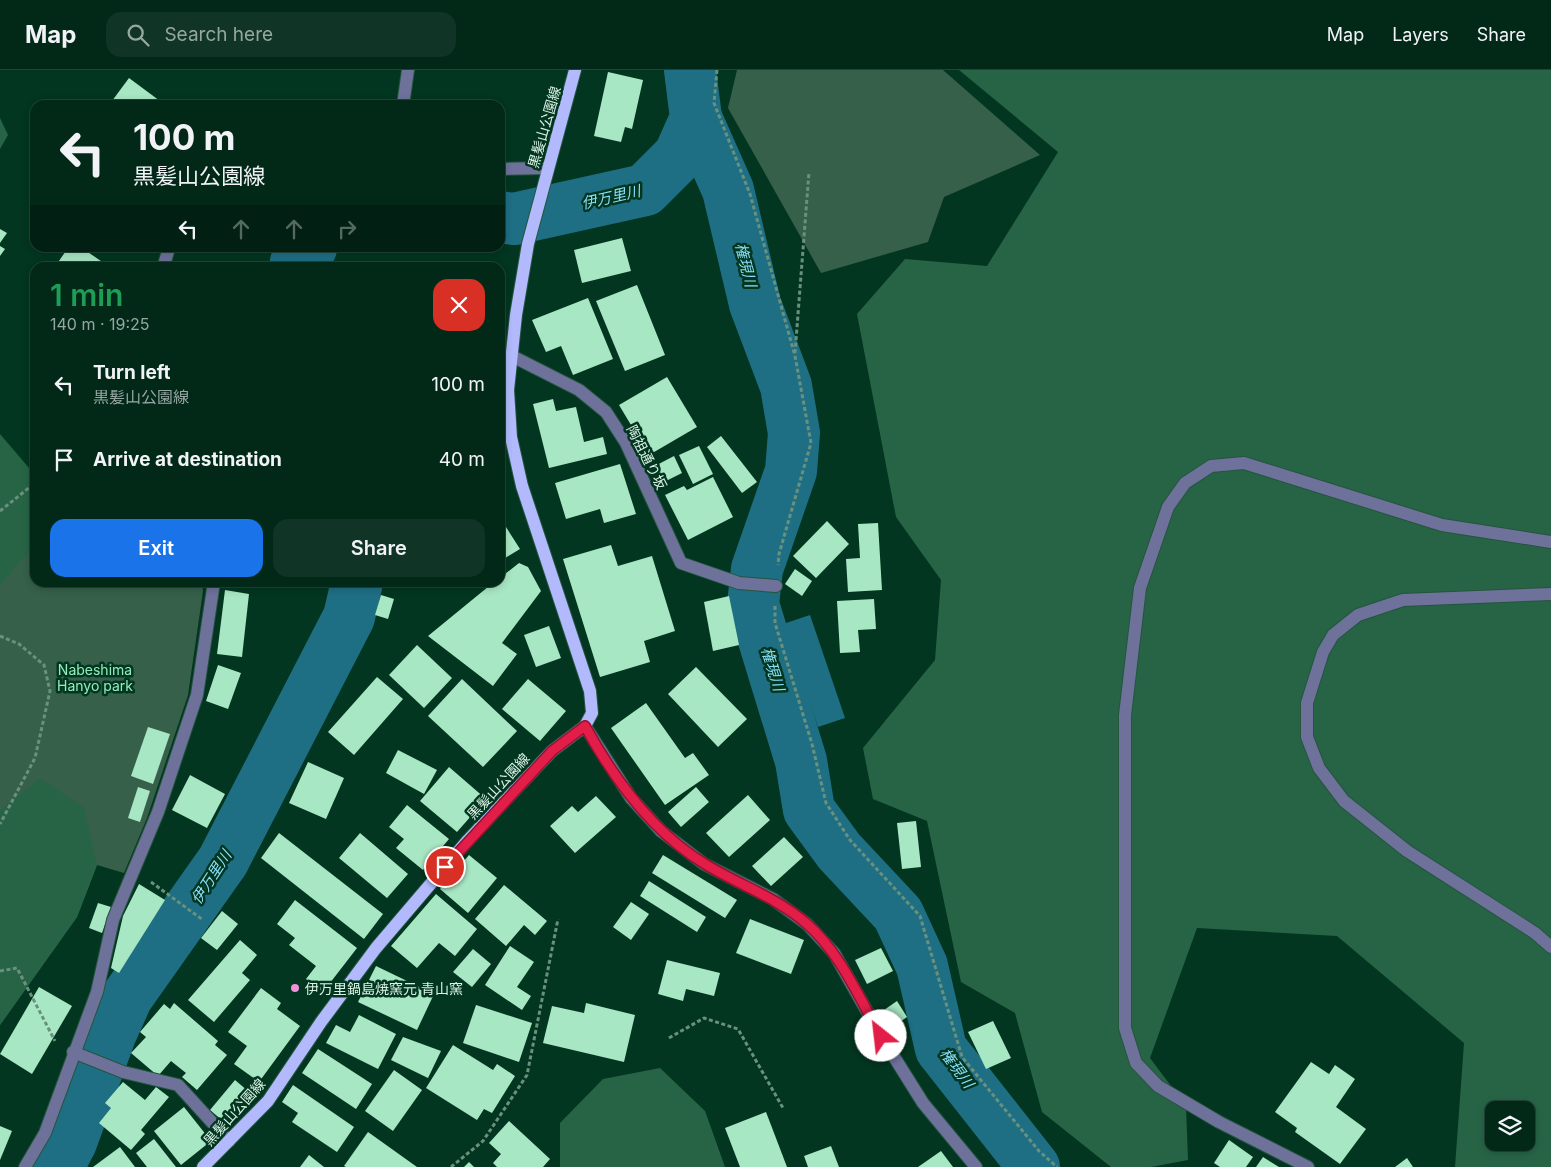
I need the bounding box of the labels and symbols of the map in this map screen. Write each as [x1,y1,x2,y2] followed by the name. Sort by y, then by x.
[524,84,564,170] street label: 黒髪山公園線
[580,181,644,213] water label: 伊万里川
[731,241,761,291] water label: 権現川
[624,422,670,492] street label: 陶祖通り坂
[757,645,789,695] water label: 権現川
[57,661,133,694] park label: Nabeshima Hanyo park
[463,749,533,823] street label: 黒髪山公園線
[187,845,236,907] water label: 伊万里川
[424,846,466,888] pin
[305,980,463,997] place label: 伊万里鍋島焼窯元 青山窯
[289,982,301,994] marker: 伊万里鍋島焼窯元 青山窯
[854,1009,906,1061] position arrow
[936,1044,979,1093] water label: 権現川
[200,1075,268,1149] street label: 黒髪山公園線

